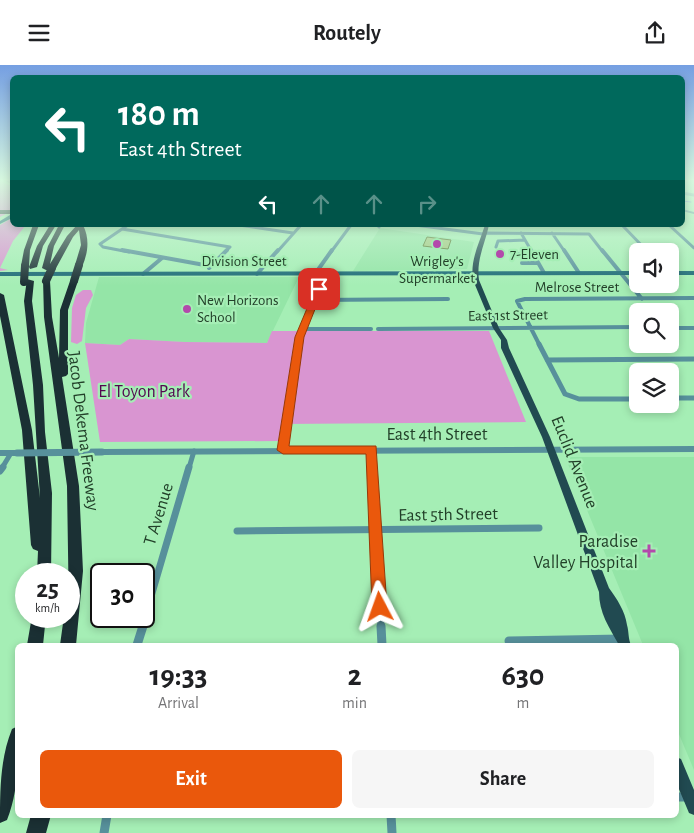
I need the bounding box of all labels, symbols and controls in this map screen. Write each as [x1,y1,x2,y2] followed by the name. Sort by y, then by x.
[25,19,53,47] icon: menu
[641,19,669,47] icon: share
[313,22,381,44] text: Routely
[35,95,100,160] icon: left
[118,97,200,132] text: 180 m
[118,138,242,160] text: East 4th Street
[254,190,282,218] icon: left
[307,190,335,218] icon: ahead
[360,190,388,218] icon: ahead
[413,190,441,218] icon: right
[431,238,443,250] marker: Wrigley's Supermarket
[629,243,679,413] map controls
[629,243,679,293] button: sound
[510,247,559,262] place label: 7-Eleven
[494,248,506,260] marker: 7-Eleven
[201,254,287,269] street label: Division Street
[399,254,475,286] place label: Wrigley's Supermarket
[298,268,340,310] pin
[305,275,333,303] icon: arrive
[535,280,620,295] street label: Melrose Street
[197,293,279,325] place label: New Horizons School
[181,303,193,315] marker: New Horizons School
[629,303,679,353] button: search
[468,307,548,324] street label: East 1st Street
[64,350,102,512] street label: Jacob Dekema Freeway
[629,363,679,413] button: layers
[98,383,191,401] park label: El Toyon Park
[547,414,601,511] street label: Euclid Avenue
[386,426,488,444] street label: East 4th Street
[141,481,177,548] street label: T Avenue
[398,505,498,525] street label: East 5th Street
[533,533,638,572] place label: Paradise Valley Hospital
[642,544,656,558] marker: Paradise Valley Hospital
[90,563,155,628] speed limit sign: 30
[36,577,59,602] text: 25
[353,580,405,632] position arrow
[35,602,60,614] text: km/h
[149,661,208,691] text: 19:33
[347,661,362,691] text: 2
[501,661,544,691] text: 630
[158,695,199,711] text: Arrival
[342,695,367,711] text: min
[517,695,529,711] text: m
[40,750,342,808] button: Exit
[352,750,654,808] button: Share

